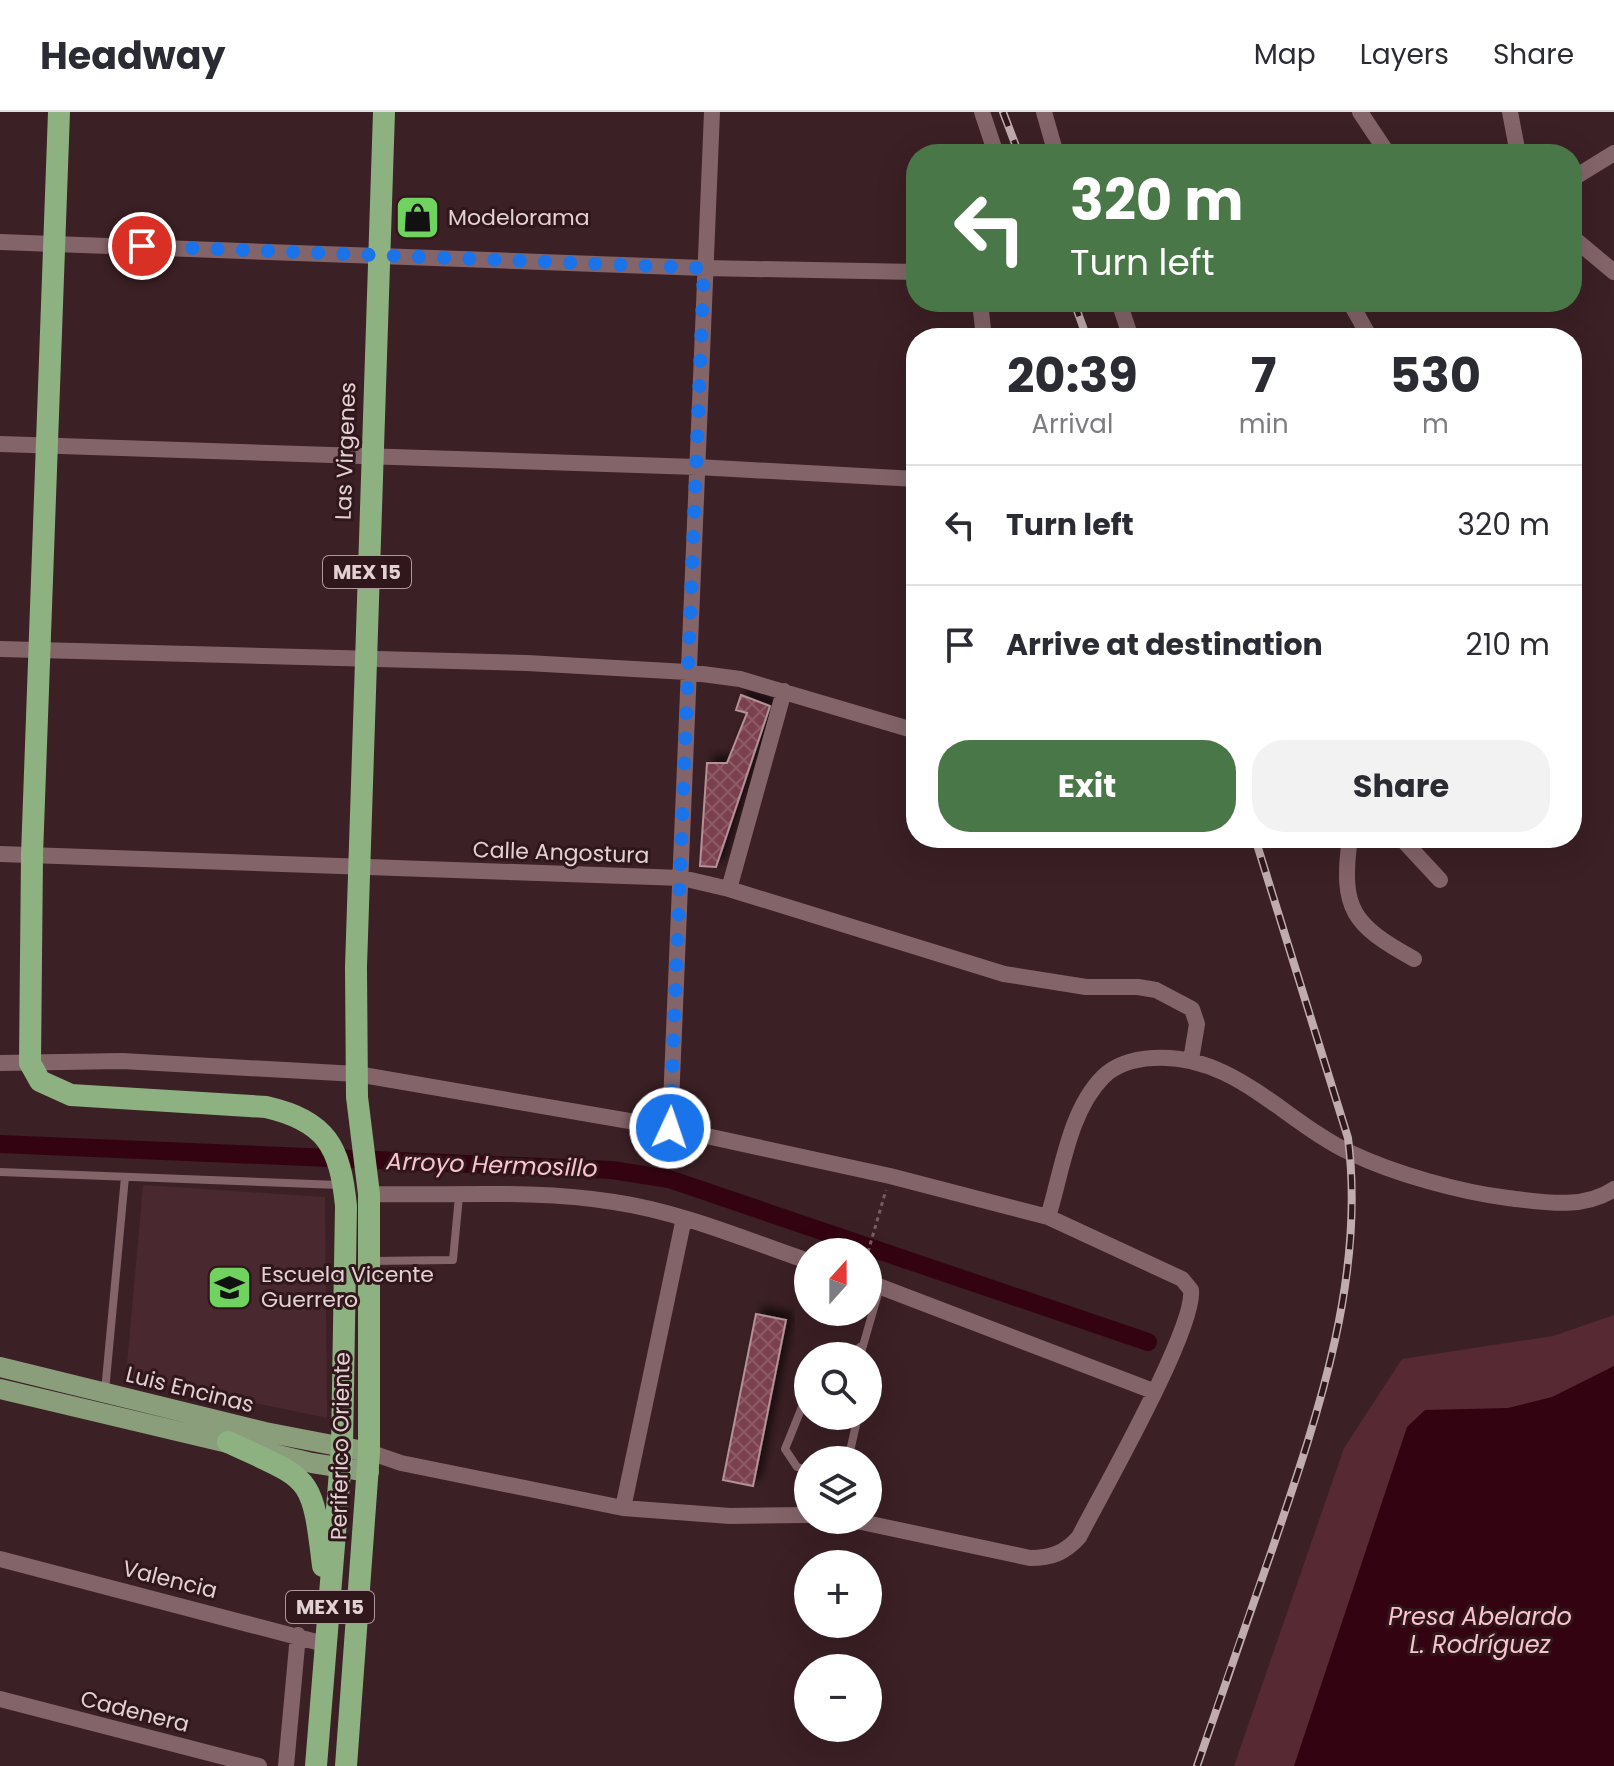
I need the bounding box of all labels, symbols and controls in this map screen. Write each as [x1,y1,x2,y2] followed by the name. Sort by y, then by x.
[40,29,226,82] text: Headway
[1254,35,1316,74] text: Map
[1360,35,1449,74] text: Layers
[1493,35,1574,74] text: Share
[1070,161,1244,240] text: 320 m
[938,176,1042,280] icon: left
[393,193,441,241] shop icon: Modelorama
[448,202,590,233] place label: Modelorama
[108,212,176,280] pin
[120,224,164,268] icon: arrive
[1070,237,1215,288] text: Turn left
[1007,342,1138,409] text: 20:39
[1251,342,1277,409] text: 7
[1390,342,1481,409] text: 530
[328,382,363,520] street label: Las Virgenes
[1031,406,1113,442] text: Arrival
[1239,406,1289,442] text: min
[1422,406,1449,442] text: m
[938,503,982,547] icon: left
[1006,503,1134,546] text: Turn left
[1457,503,1550,546] text: 320 m
[323,556,411,588] road number: MEX 15
[938,623,982,667] icon: arrive
[1006,623,1323,666] text: Arrive at destination
[1465,623,1550,666] text: 210 m
[938,740,1236,832] button: Exit
[1252,740,1550,832] button: Share
[472,834,650,871] street label: Calle Angostura
[628,1086,712,1170] position arrow
[385,1144,598,1185] water label: Arroyo Hermosillo
[794,1238,882,1326] north arrow
[794,1238,882,1742] map controls
[261,1259,434,1315] place label: Escuela Vicente Guerrero
[206,1263,254,1311] school or university icon: Escuela Vicente Guerrero
[794,1342,882,1430] button: search
[323,1352,358,1540] street label: Periferico Oriente
[123,1359,257,1420] street label: Luis Encinas
[794,1446,882,1534] button: layers
[794,1550,882,1638] button: +
[119,1553,220,1606] street label: Valencia
[286,1591,374,1623] road number: MEX 15
[1388,1600,1572,1661] water label: Presa Abelardo L. Rodríguez
[794,1654,882,1742] button: −
[77,1683,193,1740] street label: Cadenera

